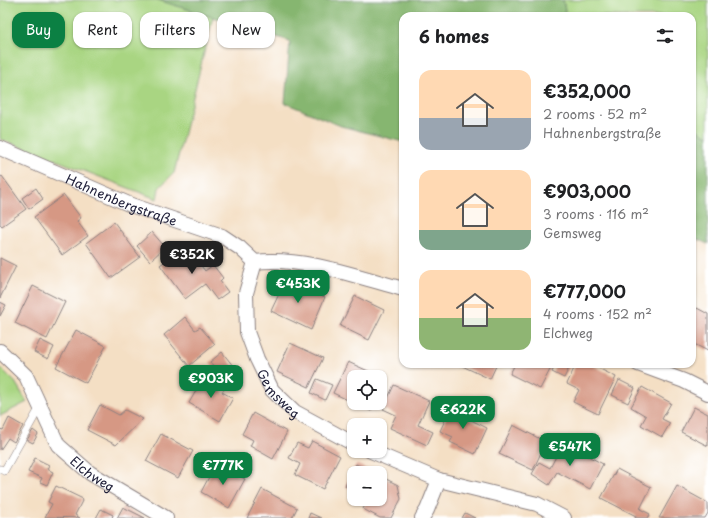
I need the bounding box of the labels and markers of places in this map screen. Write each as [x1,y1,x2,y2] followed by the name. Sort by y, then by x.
[164,241,220,275] pin: €352K
[270,270,326,304] pin: €453K
[183,365,239,399] pin: €903K
[435,396,491,430] pin: €622K
[542,433,598,467] pin: €547K
[195,452,251,486] pin: €777K

